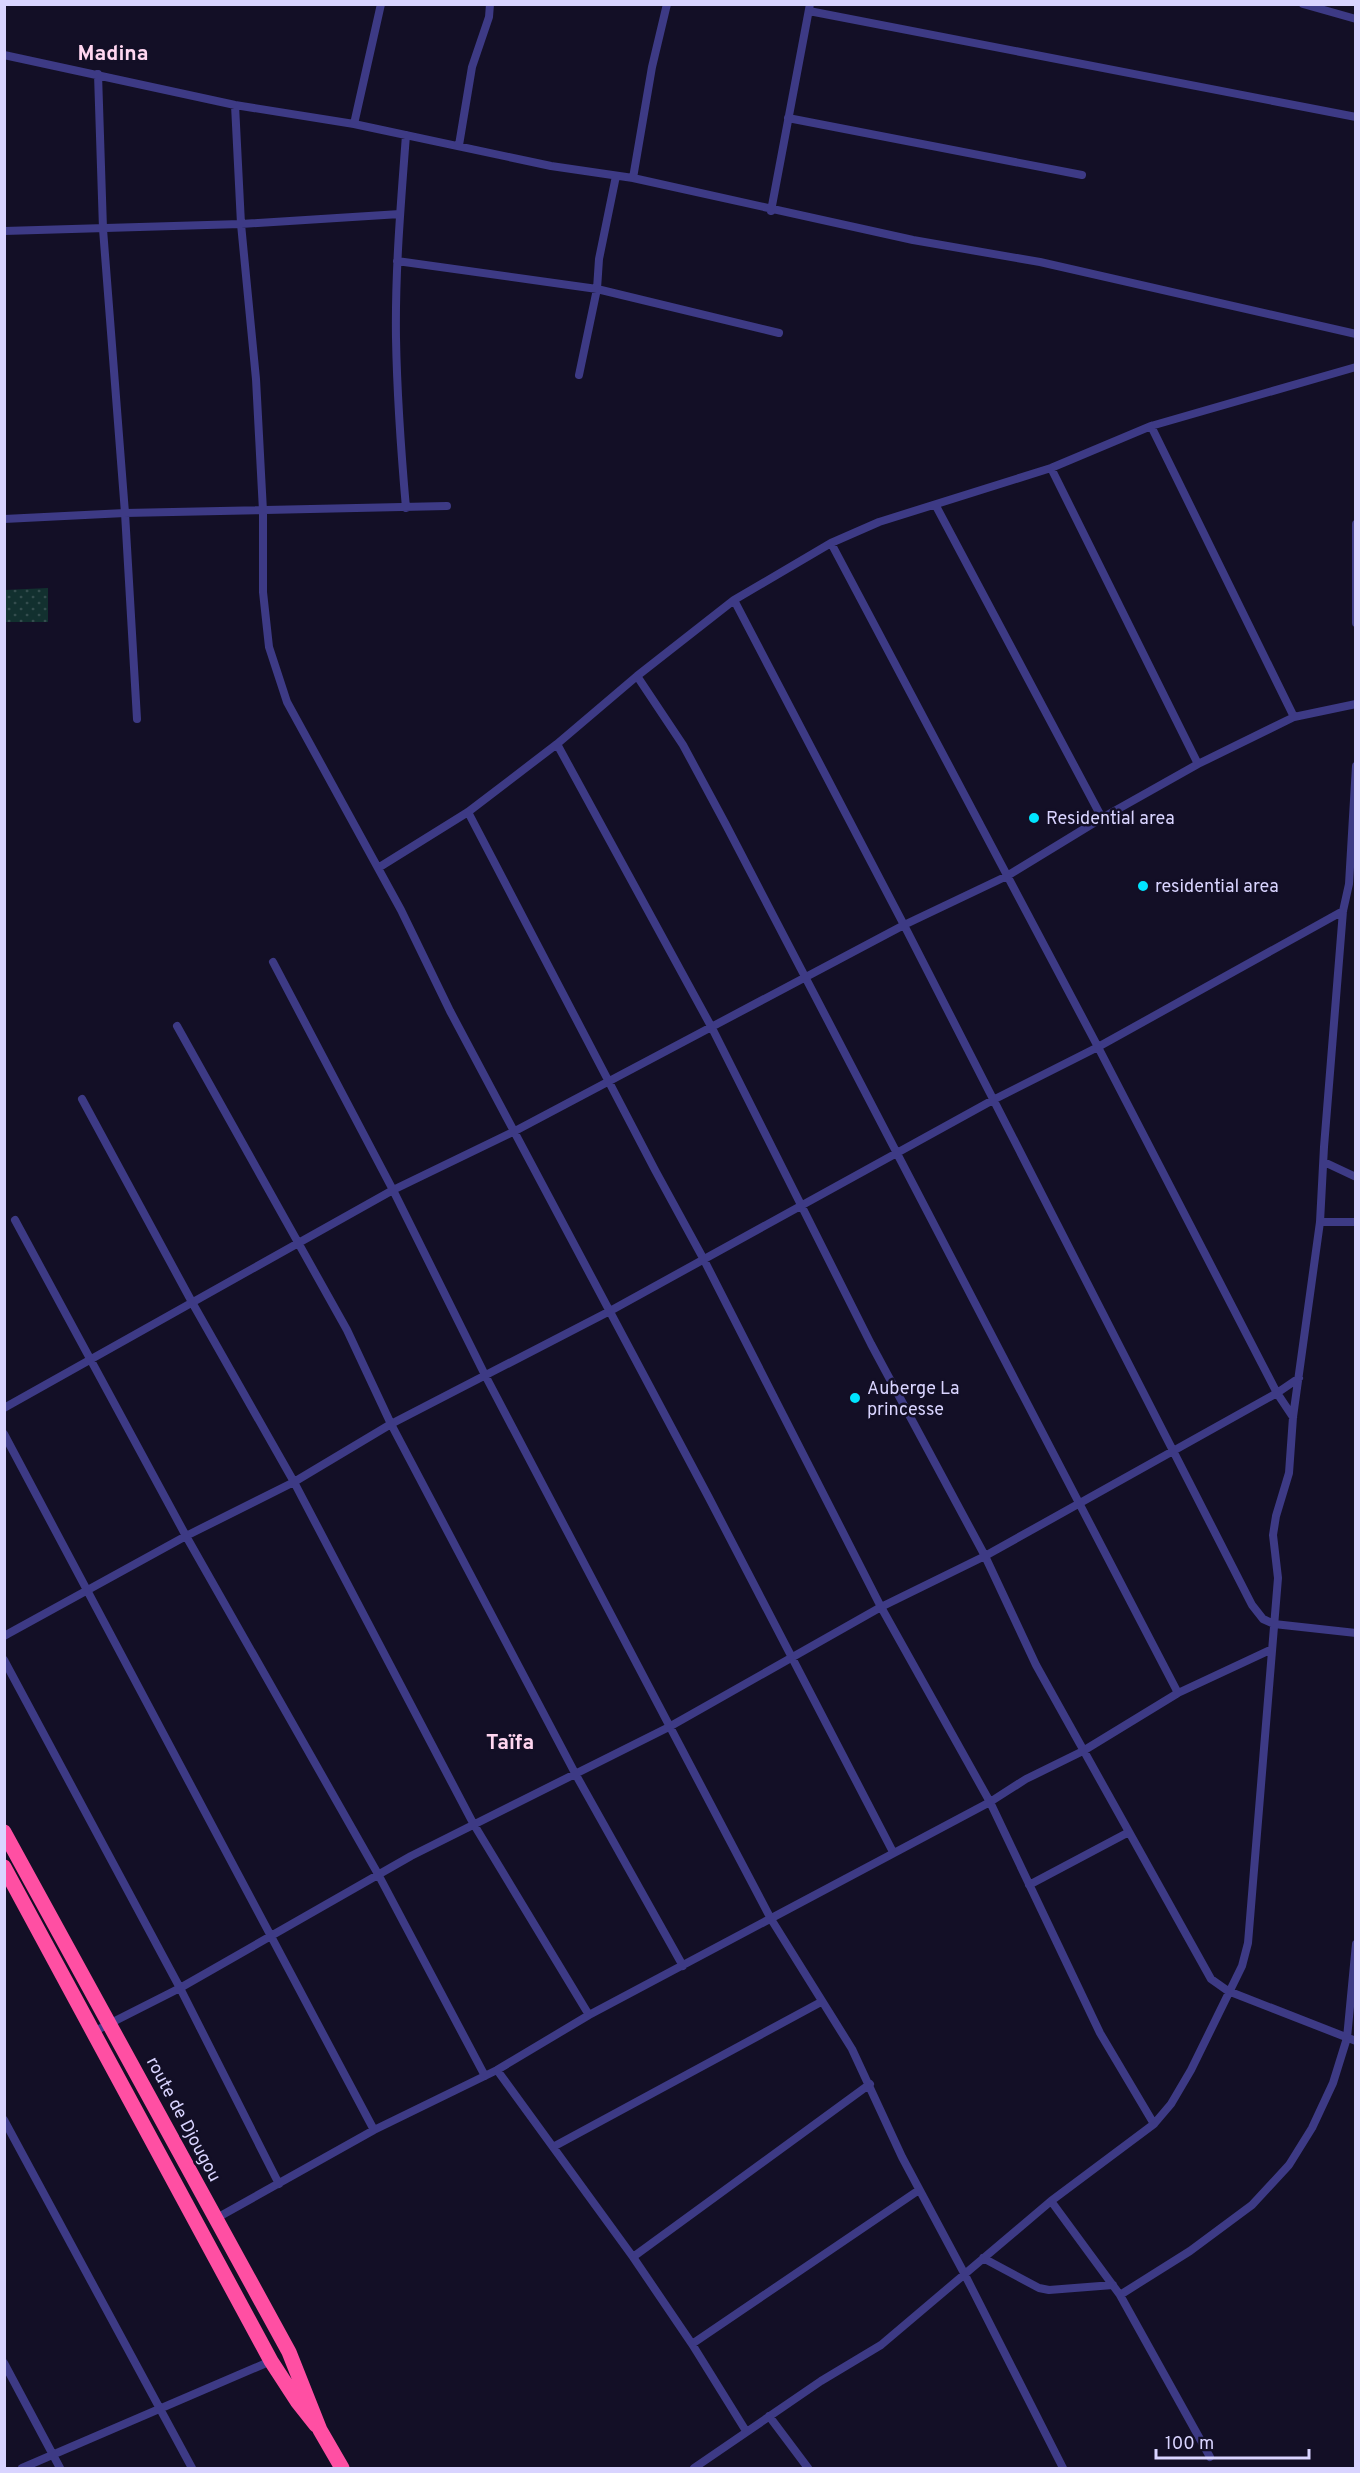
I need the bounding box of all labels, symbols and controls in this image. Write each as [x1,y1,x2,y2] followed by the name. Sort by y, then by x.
[77,41,149,68] district label: Madina
[1046,808,1175,831] place label: Residential area
[1027,811,1041,825] marker: Residential area
[1155,876,1279,899] place label: residential area
[1136,879,1150,893] marker: residential area
[867,1378,960,1422] place label: Auberge La princesse
[848,1391,862,1405] marker: Auberge La princesse
[486,1730,534,1757] district label: Taïfa
[140,2053,225,2186] street label: route de Djougou
[1156,2422,1309,2460] scale bar
[1165,2433,1214,2456] text: 100 m

